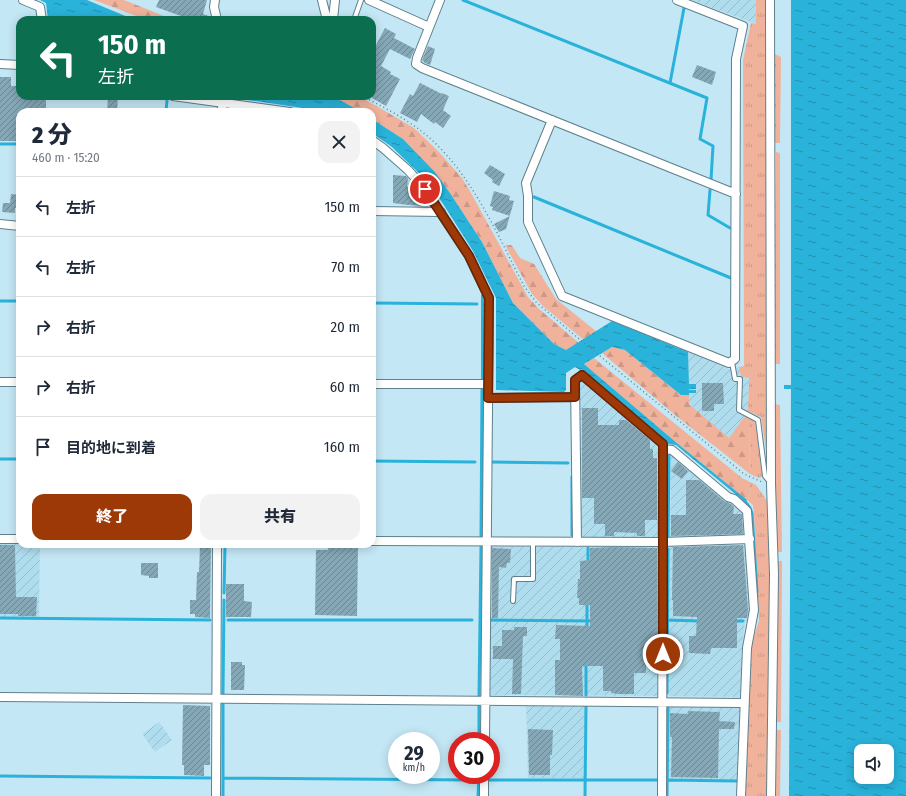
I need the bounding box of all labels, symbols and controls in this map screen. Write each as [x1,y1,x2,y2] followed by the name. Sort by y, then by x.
[98,28,166,61] text: 150 m
[32,32,84,84] icon: left
[98,66,134,88] text: 左折
[32,121,72,149] text: 2 分
[318,121,360,163] button: close
[32,150,100,165] text: 460 m · 15:20
[408,172,442,206] pin
[414,178,436,200] icon: arrive
[32,196,54,218] icon: left
[324,198,360,216] text: 150 m
[66,199,96,217] text: 左折
[32,256,54,278] icon: left
[331,258,360,276] text: 70 m
[66,259,96,277] text: 左折
[32,316,54,338] icon: right
[331,318,360,336] text: 20 m
[66,319,96,337] text: 右折
[32,376,54,398] icon: right
[330,378,360,396] text: 60 m
[66,379,96,397] text: 右折
[32,436,54,458] icon: arrive
[324,438,360,456] text: 160 m
[66,439,156,457] text: 目的地に到着
[32,494,192,540] button: 終了
[200,494,360,540] button: 共有
[642,633,684,675] position arrow
[448,732,500,784] speed limit sign: 30
[404,741,424,765] text: 29
[854,744,894,784] map controls
[854,744,894,784] button: sound
[403,762,425,774] text: km/h

